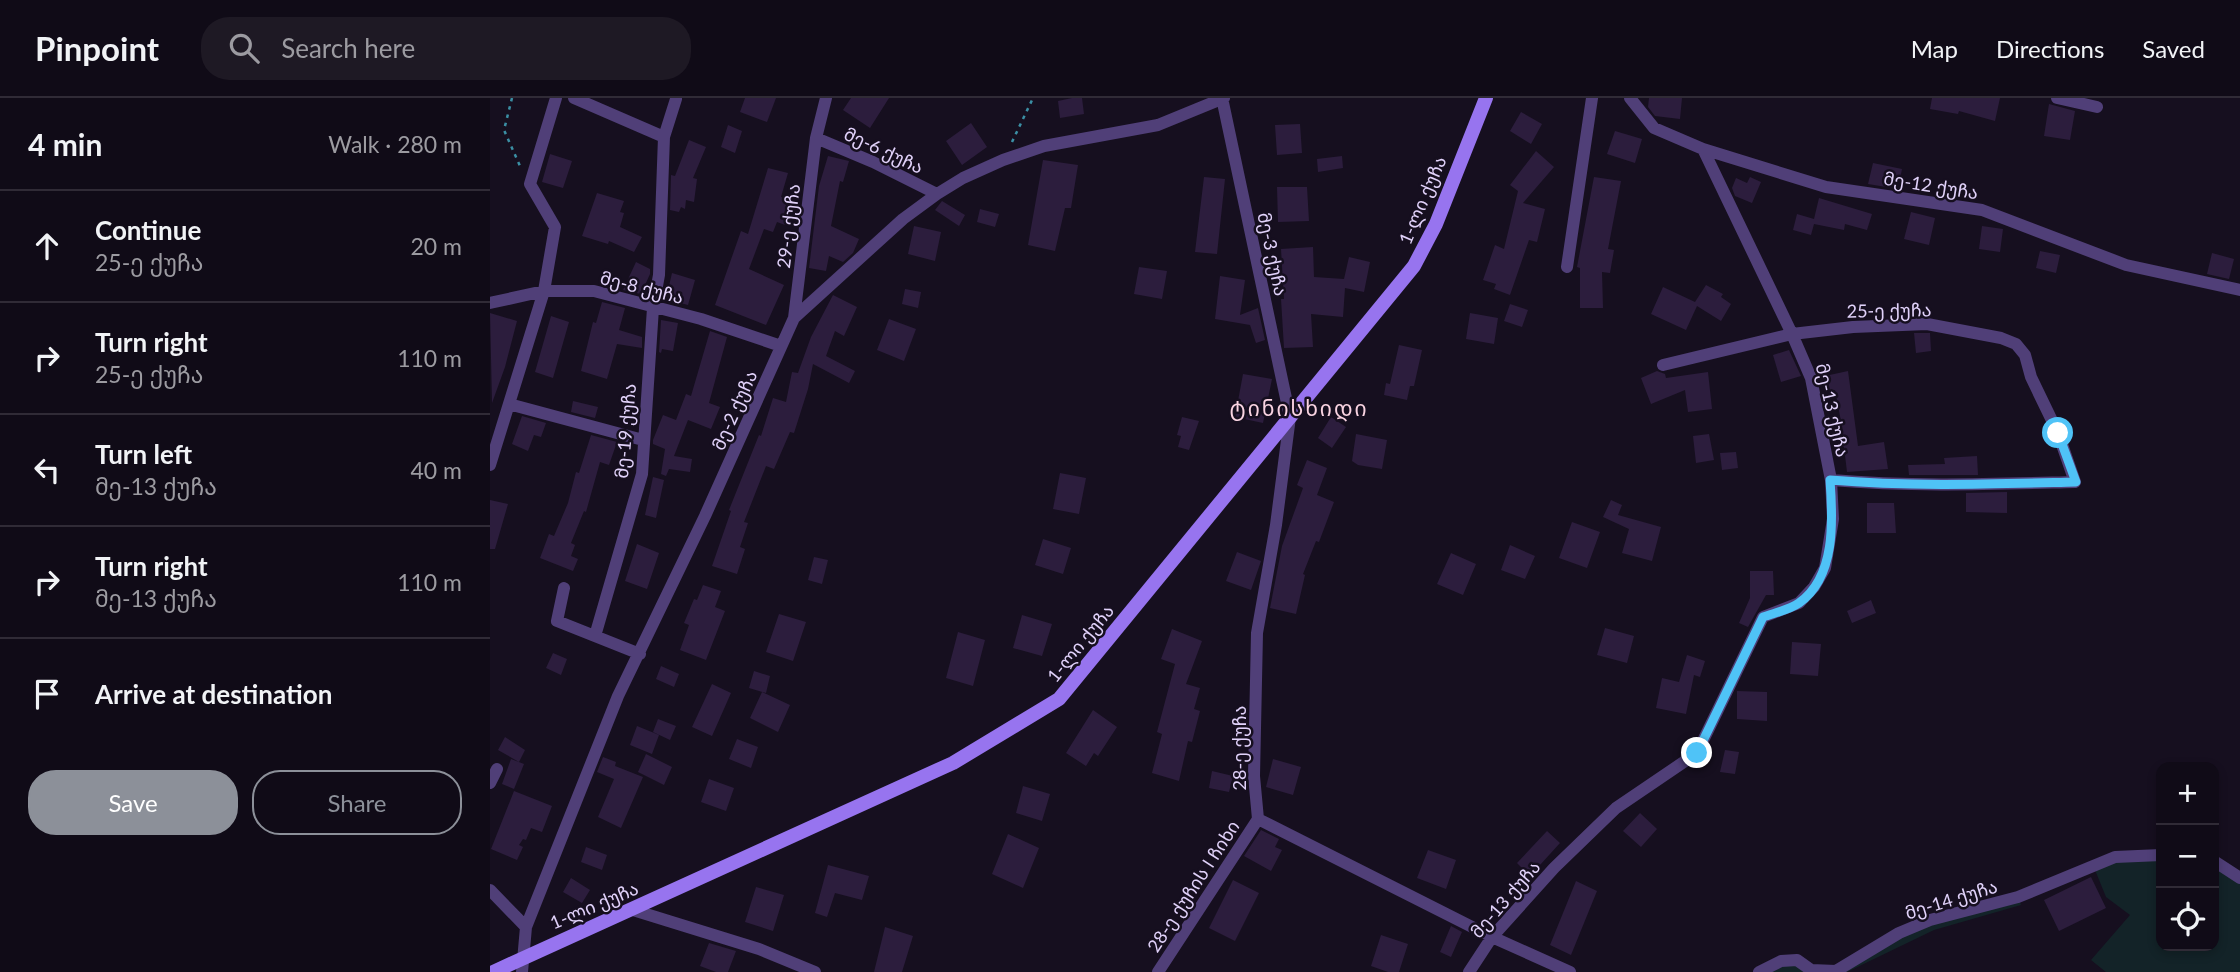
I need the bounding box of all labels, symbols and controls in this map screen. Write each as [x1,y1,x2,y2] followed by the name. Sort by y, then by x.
[201,17,691,80] search box
[35,28,159,68] text: Pinpoint
[225,29,263,67] icon: search
[281,32,415,64] text: Search here
[1911,34,1958,63] text: Map
[1996,34,2104,63] text: Directions
[2142,34,2205,63] text: Saved
[840,122,927,179] street label: მე-6 ქუჩა
[28,126,102,162] text: 4 min
[328,130,462,158] text: Walk · 280 m
[1394,153,1451,248] street label: 1-ლი ქუჩა
[1882,167,1980,204] street label: მე-12 ქუჩა
[772,183,805,270] street label: 29-ე ქუჩა
[1252,210,1293,298] street label: მე-3 ქუჩა
[95,214,201,246] text: Continue
[28,227,66,265] icon: ahead
[411,232,462,260] text: 20 m
[95,248,203,276] text: 25-ე ქუჩა
[598,266,686,309] street label: მე-8 ქუჩა
[1846,298,1932,323] street label: 25-ე ქუჩა
[95,326,208,358] text: Turn right
[28,339,66,377] icon: right
[397,344,462,372] text: 110 m
[95,360,203,388] text: 25-ე ქუჩა
[1811,361,1854,459] street label: მე-13 ქუჩა
[707,367,762,454] street label: მე-2 ქუჩა
[610,383,641,480] street label: მე-19 ქუჩა
[1230,395,1368,422] district label: ტინისხიდი
[2042,417,2073,448] route start
[95,438,192,470] text: Turn left
[28,451,66,489] icon: left
[411,456,462,484] text: 40 m
[95,472,217,500] text: მე-13 ქუჩა
[95,550,208,582] text: Turn right
[28,563,66,601] icon: right
[397,568,462,596] text: 110 m
[95,584,217,612] text: მე-13 ქუჩა
[1042,600,1119,687] street label: 1-ლი ქუჩა
[28,675,66,713] icon: arrive
[95,678,332,710] text: Arrive at destination
[1228,706,1251,790] street label: 28-ე ქუჩა
[1681,737,1712,768] route end
[2156,762,2219,951] map controls
[2156,762,2219,825] button: +
[28,770,238,835] button: Save
[252,770,462,835] button: Share
[1142,816,1245,957] street label: 28-ე ქუჩის I ჩიხი
[2156,825,2219,888] button: −
[1465,856,1545,943] street label: მე-13 ქუჩა
[1902,875,2000,924] street label: მე-14 ქუჩა
[547,877,642,934] street label: 1-ლი ქუჩა
[2156,888,2219,951] button: locate

